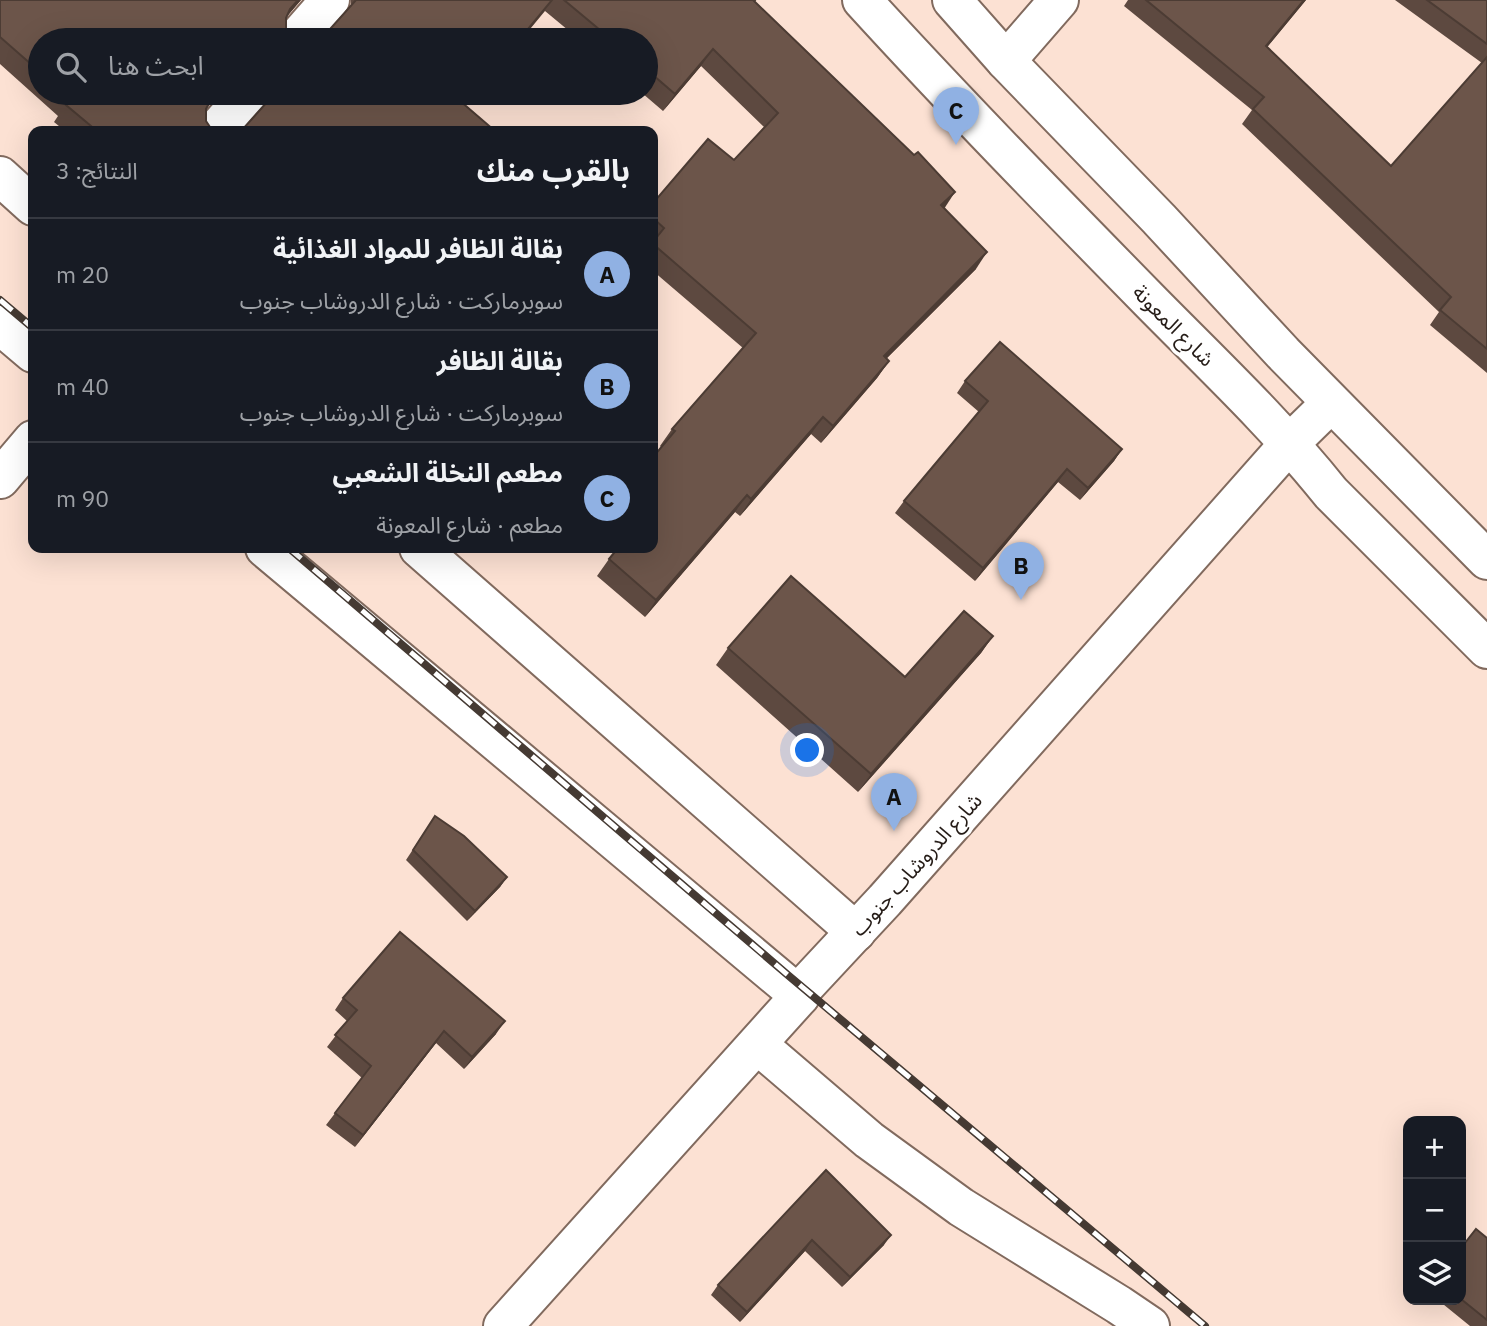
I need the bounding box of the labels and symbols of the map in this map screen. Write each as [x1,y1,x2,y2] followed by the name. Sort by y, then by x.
[933,87,979,145] pin: C
[1125,278,1221,374] street label: شارع المعونة
[998,542,1044,600] pin: B
[790,733,824,767] your location
[871,773,917,831] pin: A
[844,787,989,943] street label: شارع الدروشاب جنوب

